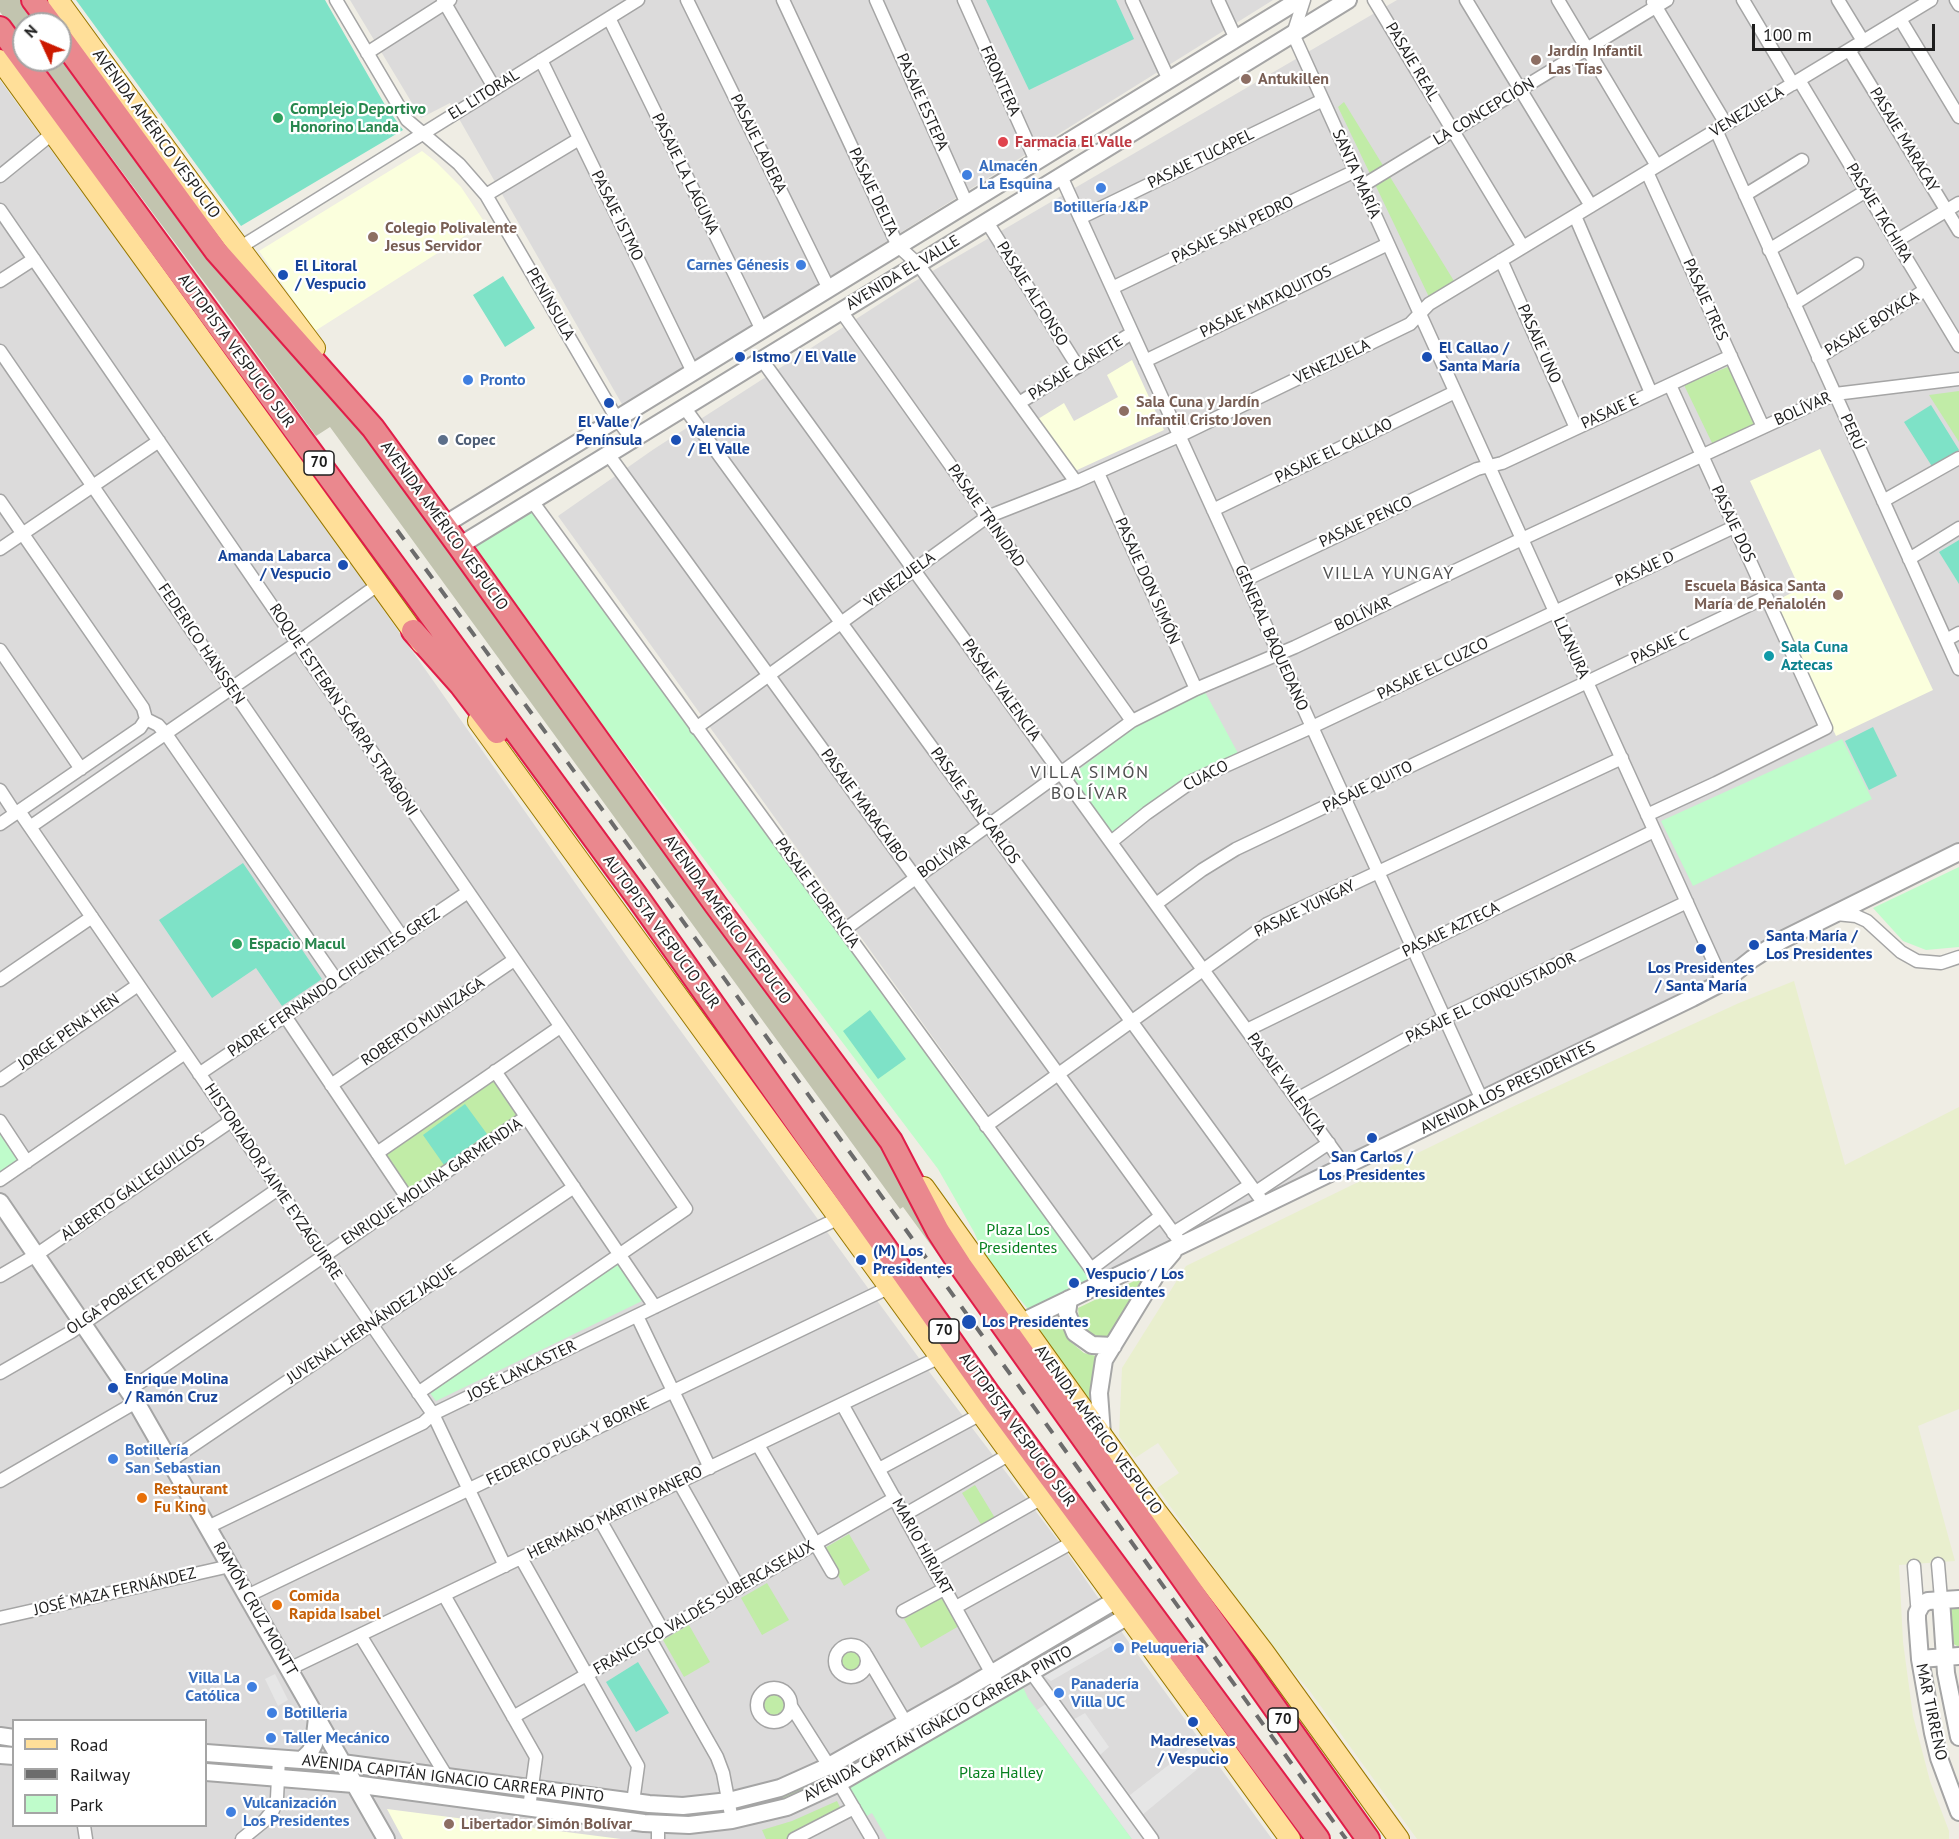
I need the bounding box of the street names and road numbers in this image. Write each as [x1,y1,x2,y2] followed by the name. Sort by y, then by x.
[1381,19,1443,105] street label: PASAJE REAL
[976,43,1024,119] street label: FRONTERA
[88,46,224,222] street label: AVENIDA AMÉRICO VESPUCIO
[892,50,952,154] street label: PASAJE ESTEPA
[445,66,523,124] street label: EL LITORAL
[1430,74,1538,150] street label: LA CONCEPCIÓN
[1707,83,1787,141] street label: VENEZUELA
[1865,84,1943,196] street label: PASAJE MARACAY
[726,91,790,197] street label: PASAJE LADERA
[647,110,723,238] street label: PASAJE LA LAGUNA
[1145,125,1257,193] street label: PASAJE TUCAPEL
[1328,126,1384,222] street label: SANTA MARÍA
[844,145,902,239] street label: PASAJE DELTA
[1842,160,1916,266] street label: PASAJE TACHIRA
[587,168,647,264] street label: PASAJE ISTMO
[1169,192,1297,268] street label: PASAJE SAN PEDRO
[843,231,963,315] street label: AVENIDA EL VALLE
[992,238,1072,350] street label: PASAJE ALFONSO
[1678,256,1732,344] street label: PASAJE TRES
[1197,262,1335,342] street label: PASAJE MATAQUITOS
[522,264,578,344] street label: PENÍNSULA
[174,270,298,432] street label: AUTOPISTA VESPUCIO SUR
[1821,287,1923,361] street label: PASAJE BOYACA
[1513,301,1565,387] street label: PASAJE UNO
[1025,331,1127,405] street label: PASAJE CAÑETE
[1291,335,1373,389] street label: VENEZUELA
[1771,388,1835,430] street label: BOLÍVAR
[1578,390,1642,434] street label: PASAJE E
[1836,411,1868,453] street label: PERÚ
[1272,414,1396,488] street label: PASAJE EL CALLAO
[376,438,512,614] street label: AVENIDA AMÉRICO VESPUCIO
[304,451,334,475] road number: 70
[943,461,1029,571] street label: PASAJE TRINIDAD
[1707,483,1759,565] street label: PASAJE DOS
[1316,492,1416,552] street label: PASAJE PENCO
[1110,515,1184,647] street label: PASAJE DON SIMÓN
[1612,547,1678,591] street label: PASAJE D
[861,548,939,612] street label: VENEZUELA
[1230,562,1312,714] street label: GENERAL BAQUEDANO
[154,580,248,708] street label: FEDERICO HANSSEN
[1332,593,1394,635] street label: BOLÍVAR
[265,600,421,820] street label: ROQUE ESTEBAN SCARPA STRABONI
[1549,614,1593,682] street label: LLANURA
[1628,625,1692,669] street label: PASAJE C
[1374,634,1492,704] street label: PASAJE EL CUZCO
[958,635,1044,745] street label: PASAJE VALENCIA
[926,744,1024,868] street label: PASAJE SAN CARLOS
[816,745,912,867] street label: PASAJE MARACAIBO
[1180,757,1232,795] street label: CUACO
[1320,757,1416,817] street label: PASAJE QUITO
[914,831,974,883] street label: BOLÍVAR
[659,832,795,1008] street label: AVENIDA AMÉRICO VESPUCIO
[771,834,863,952] street label: PASAJE FLORENCIA
[599,851,723,1013] street label: AUTOPISTA VESPUCIO SUR
[1251,876,1359,942] street label: PASAJE YUNGAY
[1399,898,1503,962] street label: PASAJE AZTECA
[224,905,444,1061] street label: PADRE FERNANDO CIFUENTES GREZ
[1403,948,1579,1048] street label: PASAJE EL CONQUISTADOR
[358,974,488,1070] street label: ROBERTO MUNIZAGA
[15,990,123,1074] street label: JORGE PENA HEN
[1243,1029,1329,1139] street label: PASAJE VALENCIA
[1417,1037,1599,1139] street label: AVENIDA LOS PRESIDENTES
[200,1080,346,1284] street label: HISTORIADOR JAIME EYZAGUIRRE
[338,1114,526,1250] street label: ENRIQUE MOLINA GARMENDIA
[57,1131,209,1245] street label: ALBERTO GALLEGUILLOS
[63,1227,217,1339] street label: OLGA POBLETE POBLETE
[283,1260,461,1388] street label: JUVENAL HERNÁNDEZ JAQUE
[929,1319,959,1343] road number: 70
[464,1336,580,1406] street label: JOSÉ LANCASTER
[1030,1342,1166,1518] street label: AVENIDA AMÉRICO VESPUCIO
[955,1349,1079,1511] street label: AUTOPISTA VESPUCIO SUR
[483,1394,653,1490] street label: FEDERICO PUGA Y BORNE
[524,1462,706,1564] street label: HERMANO MARTIN PANERO
[887,1495,957,1599] street label: MARIO HIRIART
[590,1537,818,1679] street label: FRANCISCO VALDÉS SUBERCASEAUX
[209,1539,301,1679] street label: RAMÓN CRUZ MONTT
[32,1564,198,1620] street label: JOSÉ MAZA FERNÁNDEZ
[800,1642,1076,1806] street label: AVENIDA CAPITÁN IGNACIO CARRERA PINTO
[1911,1662,1951,1762] street label: MAR TIRRENO
[1268,1708,1298,1732] road number: 70
[301,1751,605,1807] street label: AVENIDA CAPITÁN IGNACIO CARRERA PINTO

